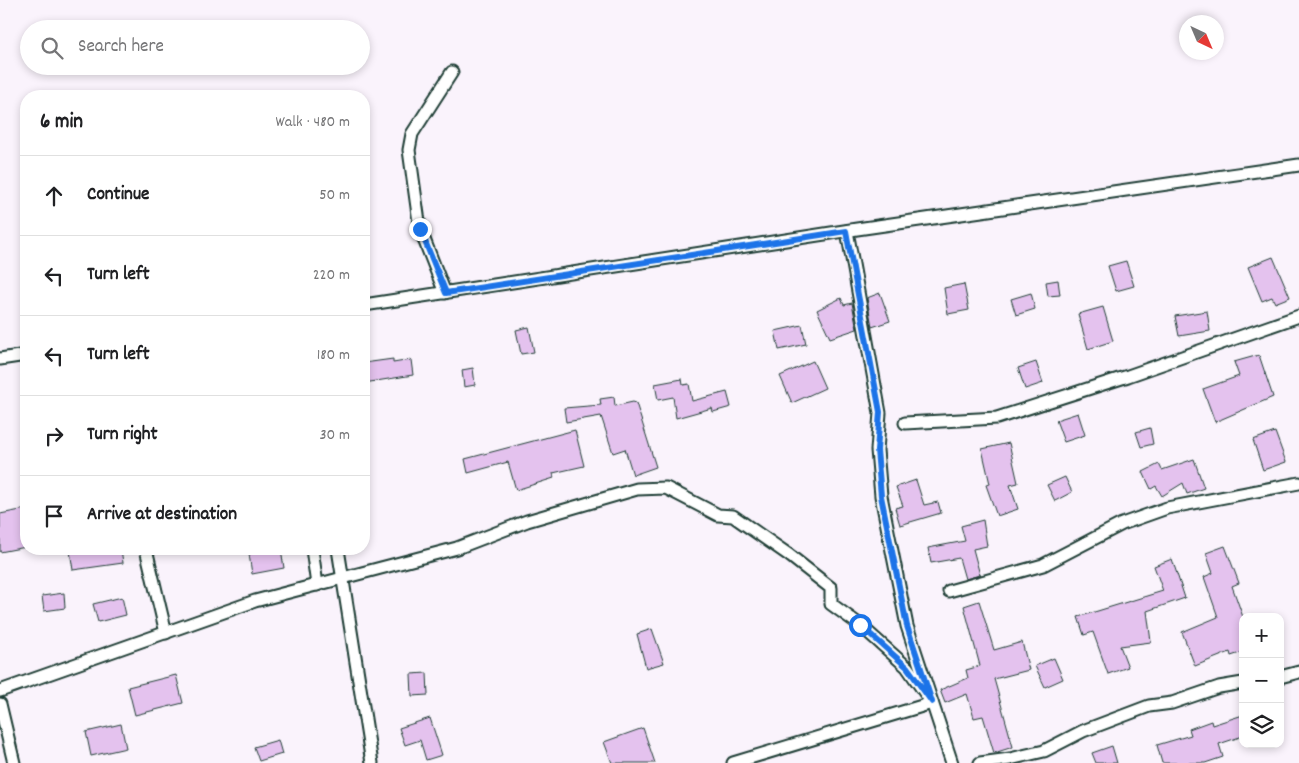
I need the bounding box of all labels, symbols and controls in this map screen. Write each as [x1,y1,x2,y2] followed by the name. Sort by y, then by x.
[1179,15,1224,60] north arrow
[20,20,370,75] search box
[38,34,66,62] icon: search
[78,34,164,61] text: Search here
[40,108,83,138] text: 6 min
[276,111,350,134] text: Walk · 480 m
[40,182,68,210] icon: ahead
[87,182,149,209] text: Continue
[319,184,350,207] text: 50 m
[409,218,432,241] route end
[40,262,68,290] icon: left
[87,262,150,289] text: Turn left
[313,264,350,287] text: 220 m
[40,342,68,370] icon: left
[87,342,150,369] text: Turn left
[317,344,350,367] text: 180 m
[40,422,68,450] icon: right
[87,422,158,449] text: Turn right
[320,424,350,447] text: 30 m
[40,502,68,530] icon: arrive
[87,502,237,529] text: Arrive at destination
[1239,613,1284,748] map controls
[1239,613,1284,658] button: +
[849,614,872,637] route start
[1239,658,1284,703] button: −
[1239,703,1284,748] button: layers

